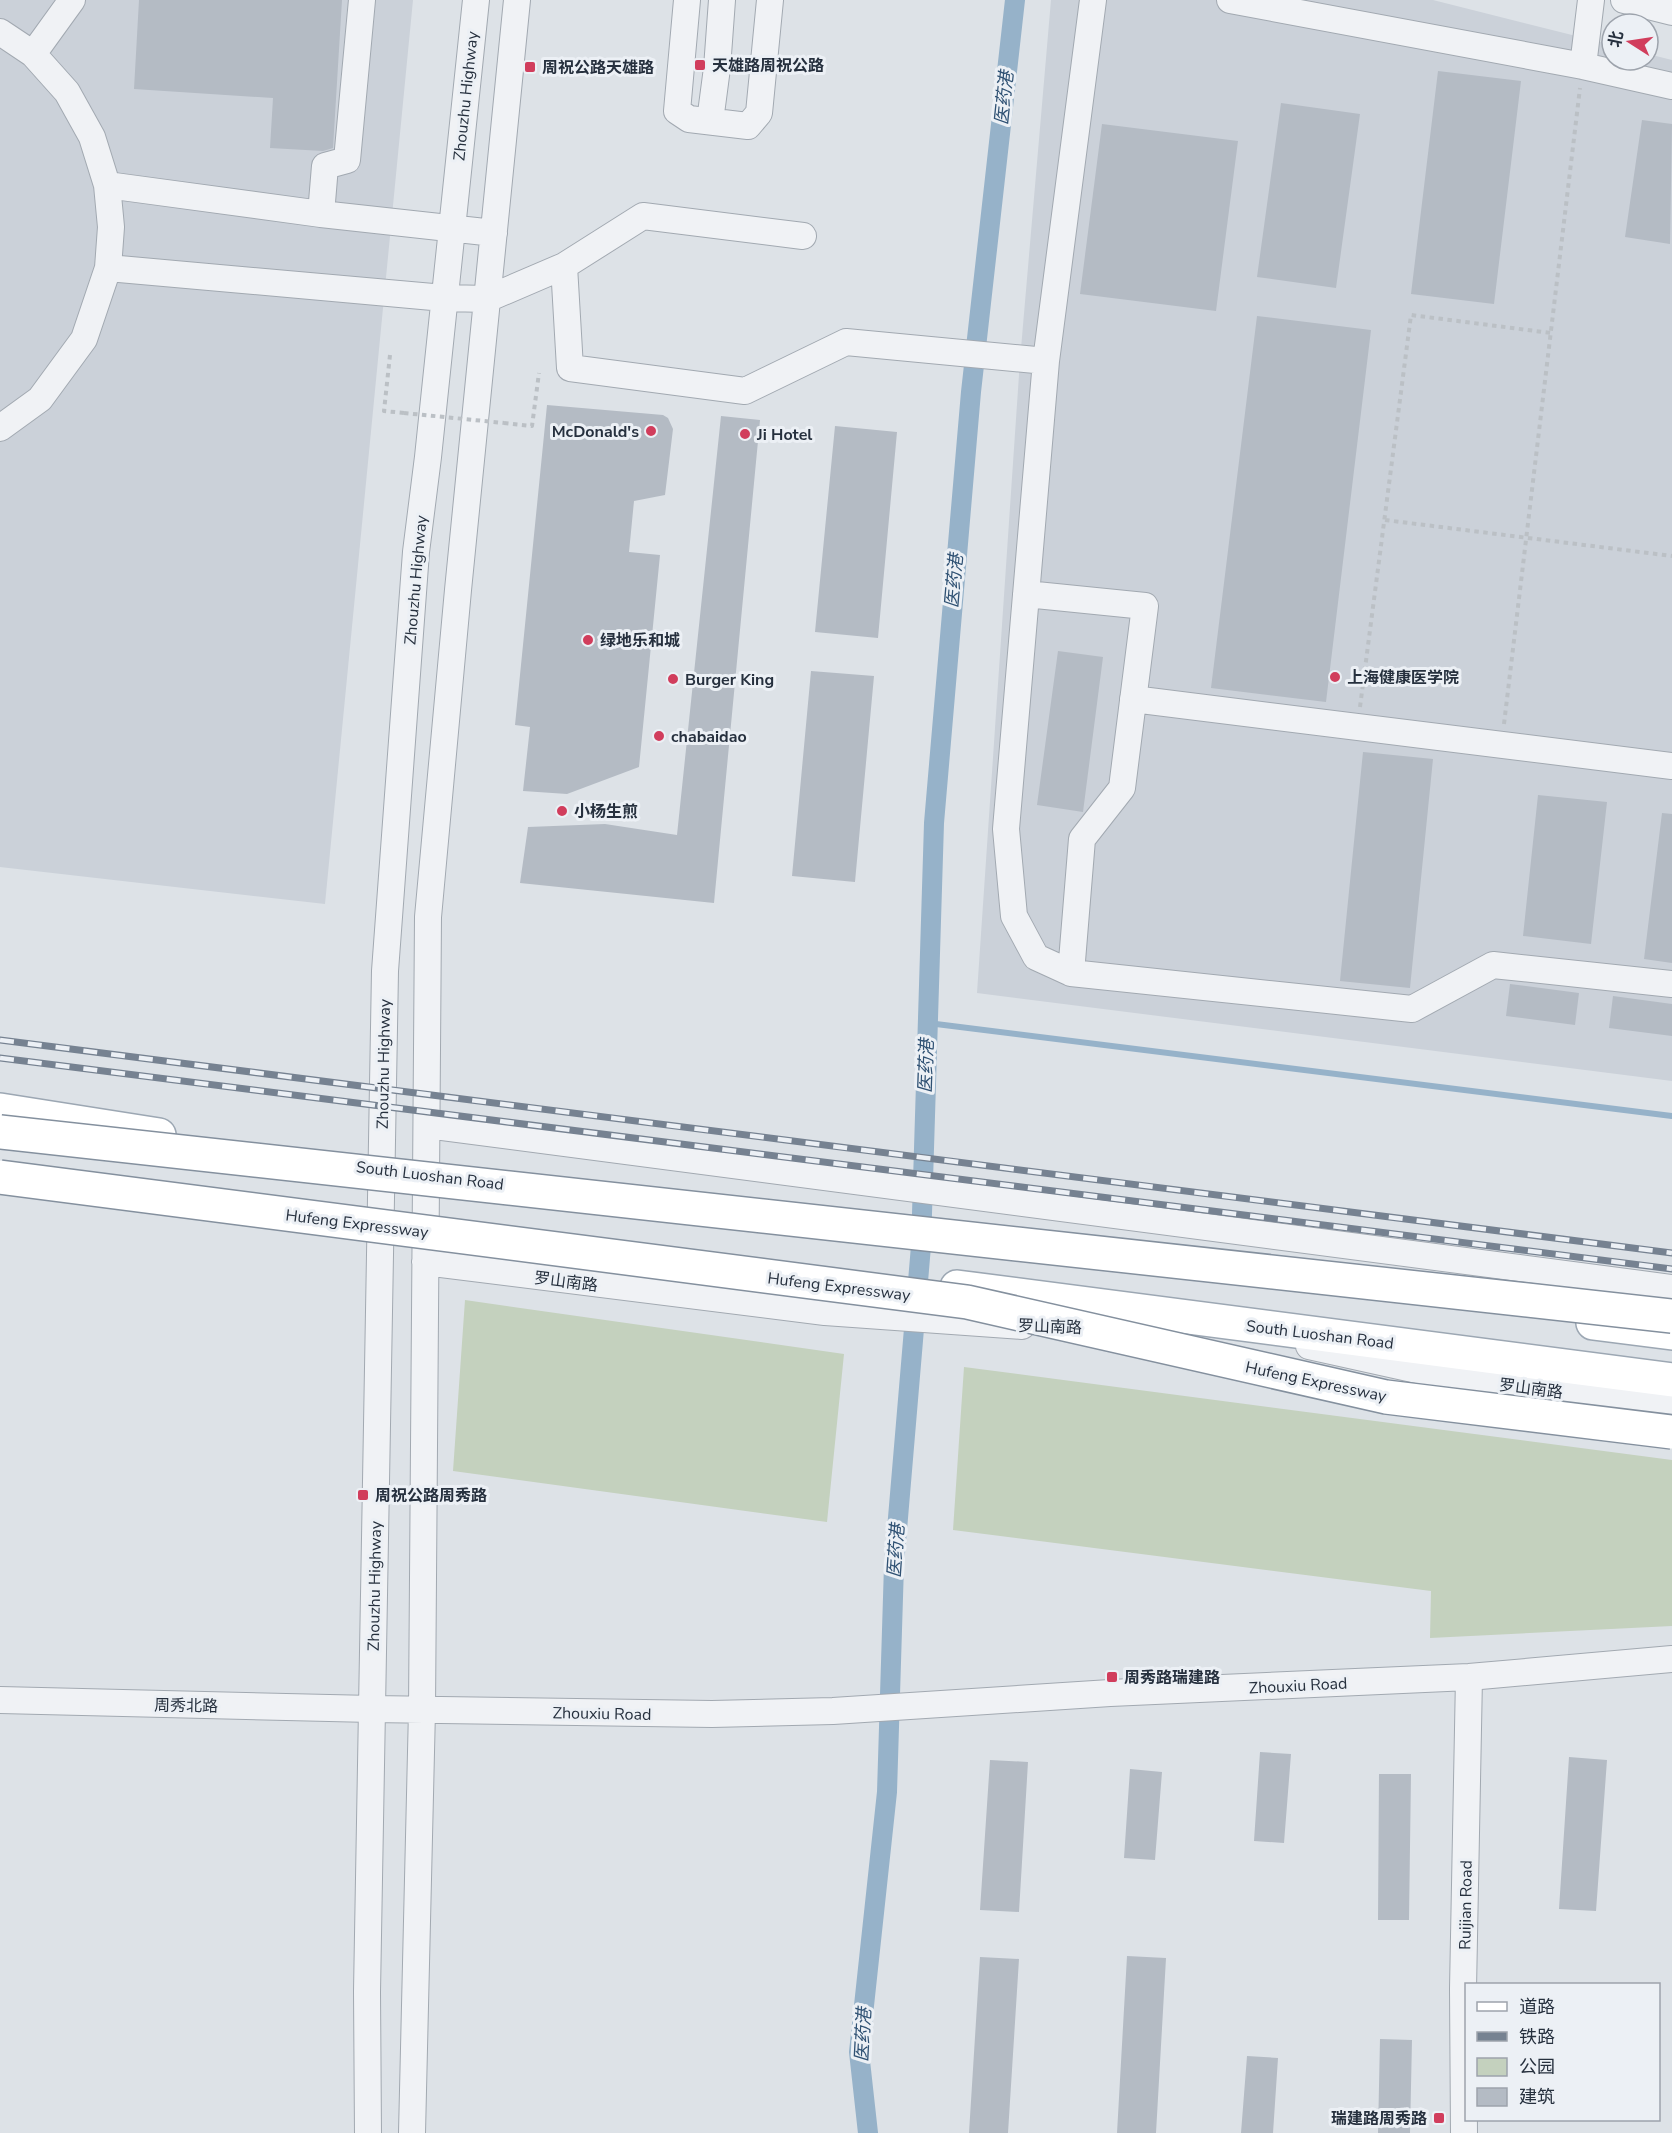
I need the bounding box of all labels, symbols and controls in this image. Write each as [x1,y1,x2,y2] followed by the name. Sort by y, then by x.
[1600,12,1660,72] north arrow
[448,29,484,162] street label: Zhouzhu Highway
[1604,29,1629,49] text: 北
[712,55,824,77] place label: 天雄路周祝公路
[542,57,654,79] place label: 周祝公路天雄路
[693,58,707,72] marker: 天雄路周祝公路
[523,60,537,74] marker: 周祝公路天雄路
[989,67,1019,126] water label: 医药港
[552,421,639,443] place label: McDonald's
[644,424,658,438] marker: McDonald's
[756,424,812,446] place label: Ji Hotel
[738,427,752,441] marker: Ji Hotel
[399,514,433,646] street label: Zhouzhu Highway
[940,550,969,609] water label: 医药港
[600,630,680,652] place label: 绿地乐和城
[581,633,595,647] marker: 绿地乐和城
[1347,667,1459,689] place label: 上海健康医学院
[685,669,774,691] place label: Burger King
[1328,670,1342,684] marker: 上海健康医学院
[666,672,680,686] marker: Burger King
[671,726,747,748] place label: chabaidao
[652,729,666,743] marker: chabaidao
[574,801,638,823] place label: 小杨生煎
[555,804,569,818] marker: 小杨生煎
[372,998,396,1129] street label: Zhouzhu Highway
[913,1036,939,1093] water label: 医药港
[355,1156,505,1196] street label: South Luoshan Road
[284,1204,430,1244] street label: Hufeng Expressway
[533,1267,599,1297] street label: 罗山南路
[766,1267,912,1307] street label: Hufeng Expressway
[1018,1315,1082,1339] street label: 罗山南路
[1245,1315,1395,1355] street label: South Luoshan Road
[1243,1356,1389,1408] street label: Hufeng Expressway
[1498,1374,1564,1404] street label: 罗山南路
[375,1485,487,1507] place label: 周祝公路周秀路
[356,1488,370,1502] marker: 周祝公路周秀路
[363,1520,387,1651] street label: Zhouzhu Highway
[882,1520,910,1579] water label: 医药港
[1124,1667,1220,1689] place label: 周秀路瑞建路
[1105,1670,1119,1684] marker: 周秀路瑞建路
[1248,1672,1348,1700] street label: Zhouxiu Road
[154,1694,218,1718] street label: 周秀北路
[552,1702,652,1726] street label: Zhouxiu Road
[1454,1860,1478,1950] street label: Ruijian Road
[1465,1983,1660,2121] legend
[1519,1995,1555,2019] text: 道路
[850,2004,877,2063] water label: 医药港
[1519,2025,1555,2049] text: 铁路
[1519,2055,1555,2079] text: 公园
[1519,2085,1555,2109] text: 建筑
[1331,2108,1427,2130] place label: 瑞建路周秀路
[1432,2111,1446,2125] marker: 瑞建路周秀路

